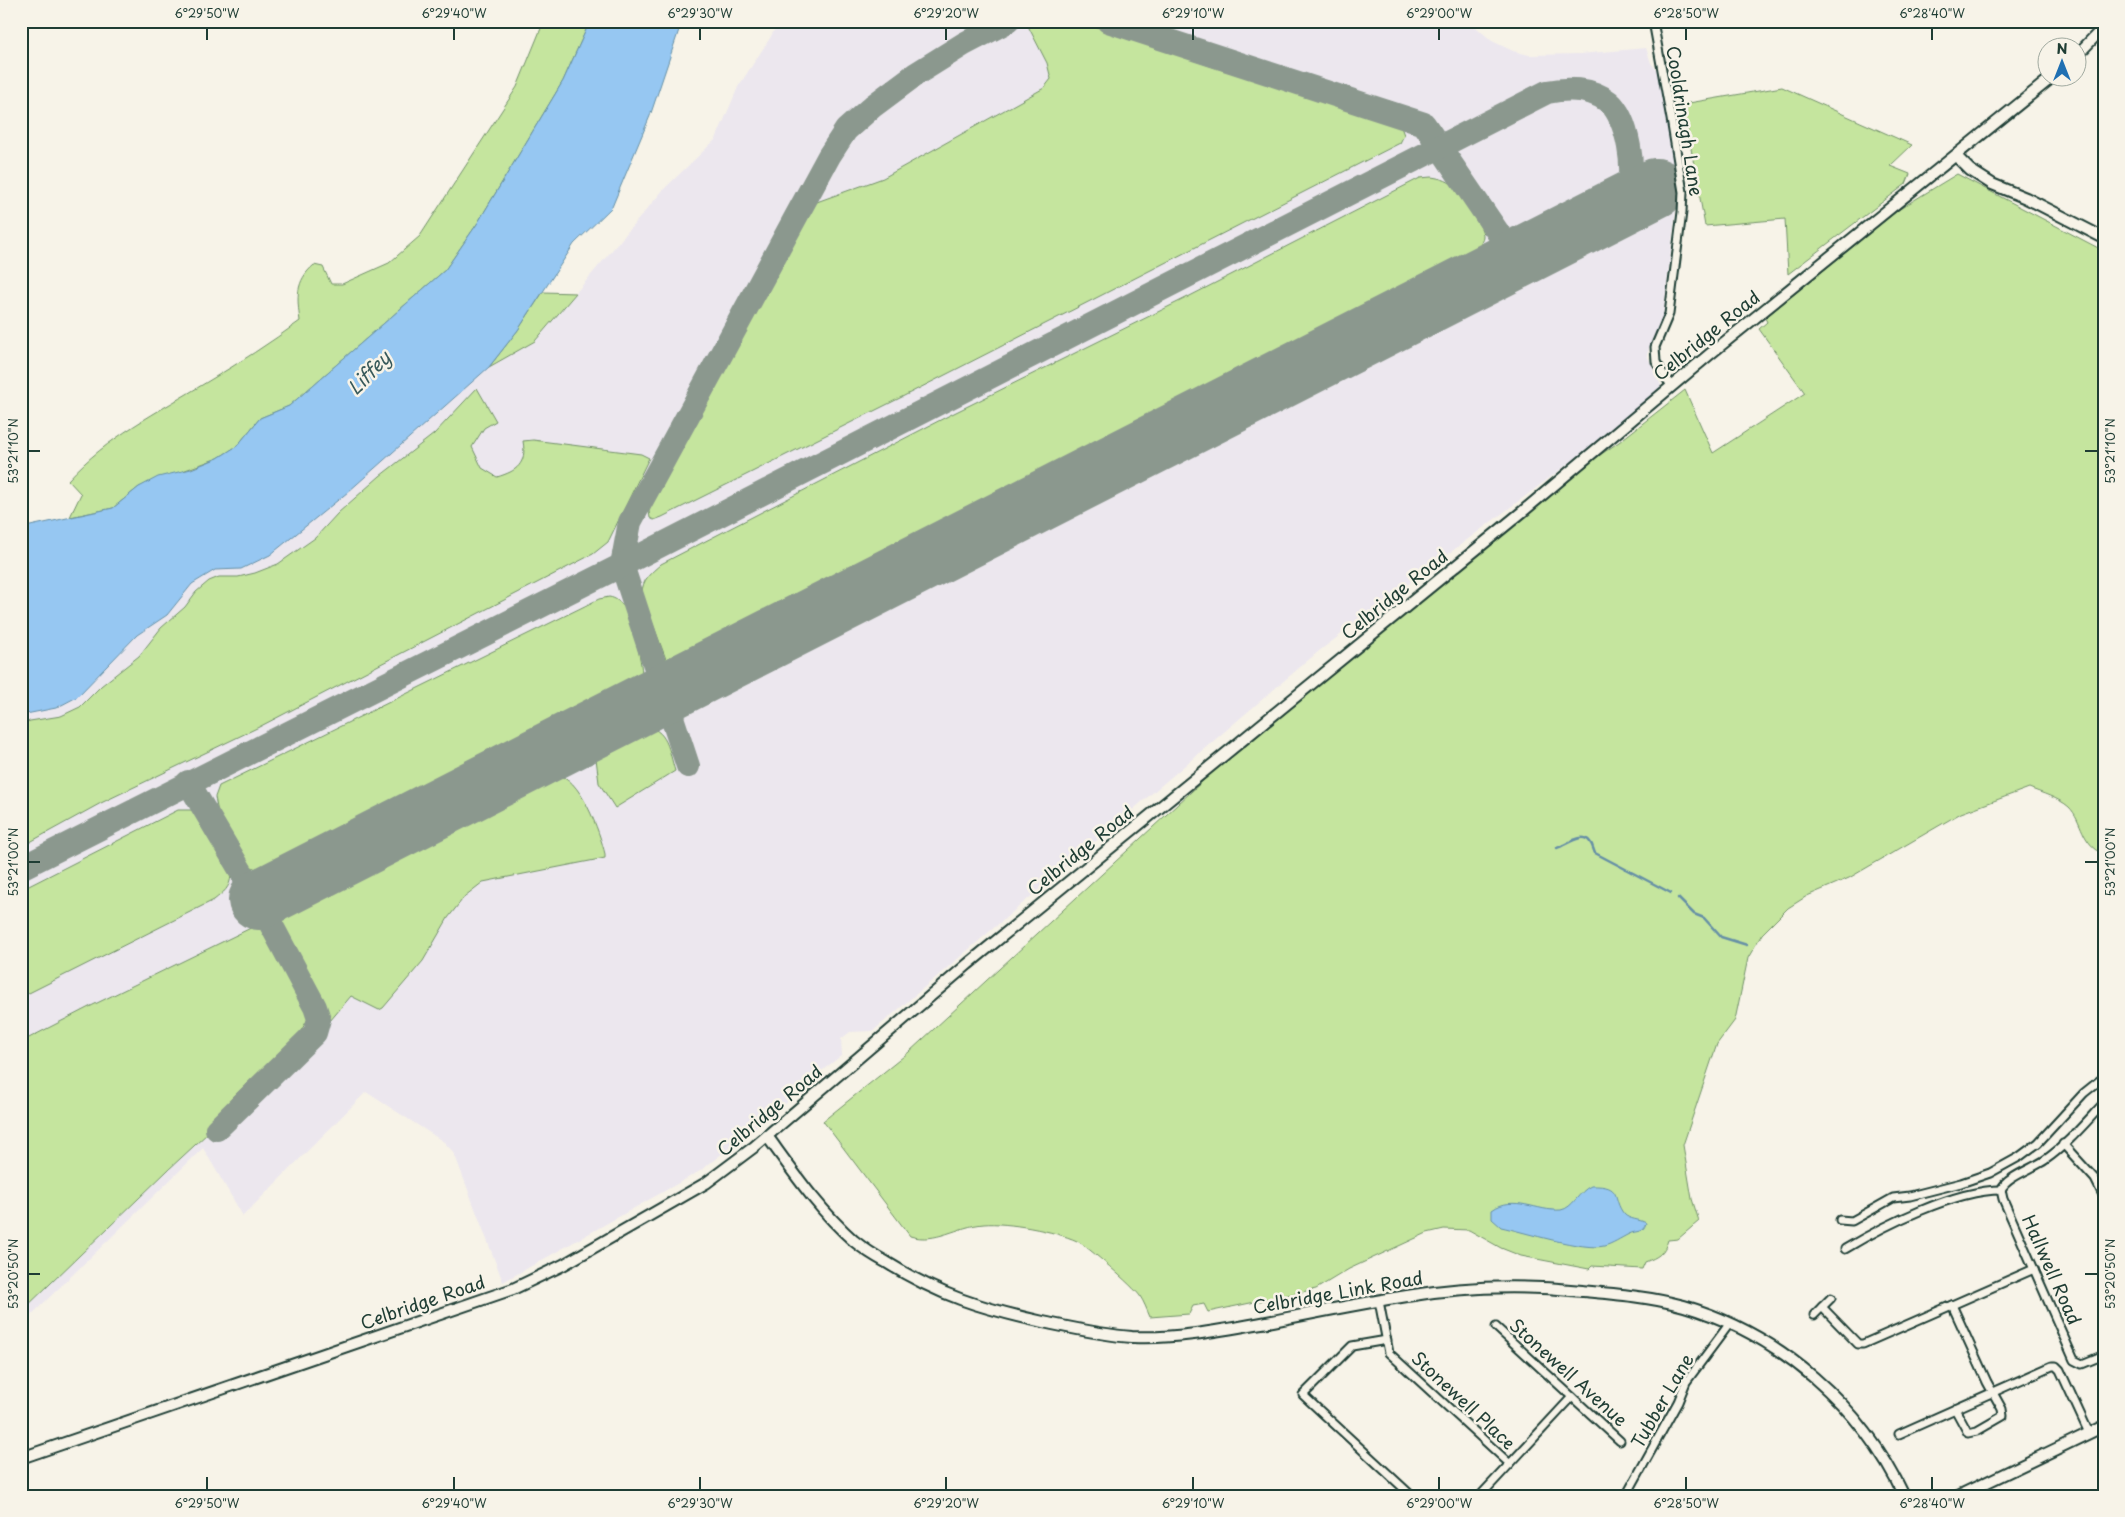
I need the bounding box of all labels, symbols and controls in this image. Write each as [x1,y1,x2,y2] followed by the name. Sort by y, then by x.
[175,4,240,22] text: 6°29'50"W
[421,4,487,22] text: 6°29'40"W
[667,4,733,22] text: 6°29'30"W
[913,4,980,22] text: 6°29'20"W
[1162,4,1225,22] text: 6°29'10"W
[1406,4,1473,22] text: 6°29'00"W
[1653,4,1719,22] text: 6°28'50"W
[1899,4,1966,22] text: 6°28'40"W
[2038,38,2088,88] north arrow
[2056,38,2068,59] text: N
[1660,44,1711,198] street label: Cooldrinagh Lane
[1647,283,1765,386] street label: Celbridge Road
[340,343,397,401] water label: Liffey
[4,418,22,484] text: 53°21'10"N
[2101,418,2119,484] text: 53°21'10"N
[1335,542,1453,645] street label: Celbridge Road
[1021,798,1139,901] street label: Celbridge Road
[4,828,22,896] text: 53°21'00"N
[2101,828,2119,896] text: 53°21'00"N
[710,1058,828,1162] street label: Celbridge Road
[2016,1210,2089,1329] street label: Hallwell Road
[4,1239,22,1309] text: 53°20'50"N
[2101,1239,2119,1309] text: 53°20'50"N
[1251,1263,1425,1320] street label: Celbridge Link Road
[356,1268,489,1336] street label: Celbridge Road
[1504,1311,1634,1432] street label: Stonewell Avenue
[1406,1344,1522,1455] street label: Stonewell Place
[1624,1348,1700,1453] street label: Tubber Lane
[175,1494,240,1512] text: 6°29'50"W
[421,1494,487,1512] text: 6°29'40"W
[667,1494,733,1512] text: 6°29'30"W
[913,1494,980,1512] text: 6°29'20"W
[1162,1494,1225,1512] text: 6°29'10"W
[1406,1494,1473,1512] text: 6°29'00"W
[1653,1494,1719,1512] text: 6°28'50"W
[1899,1494,1966,1512] text: 6°28'40"W

